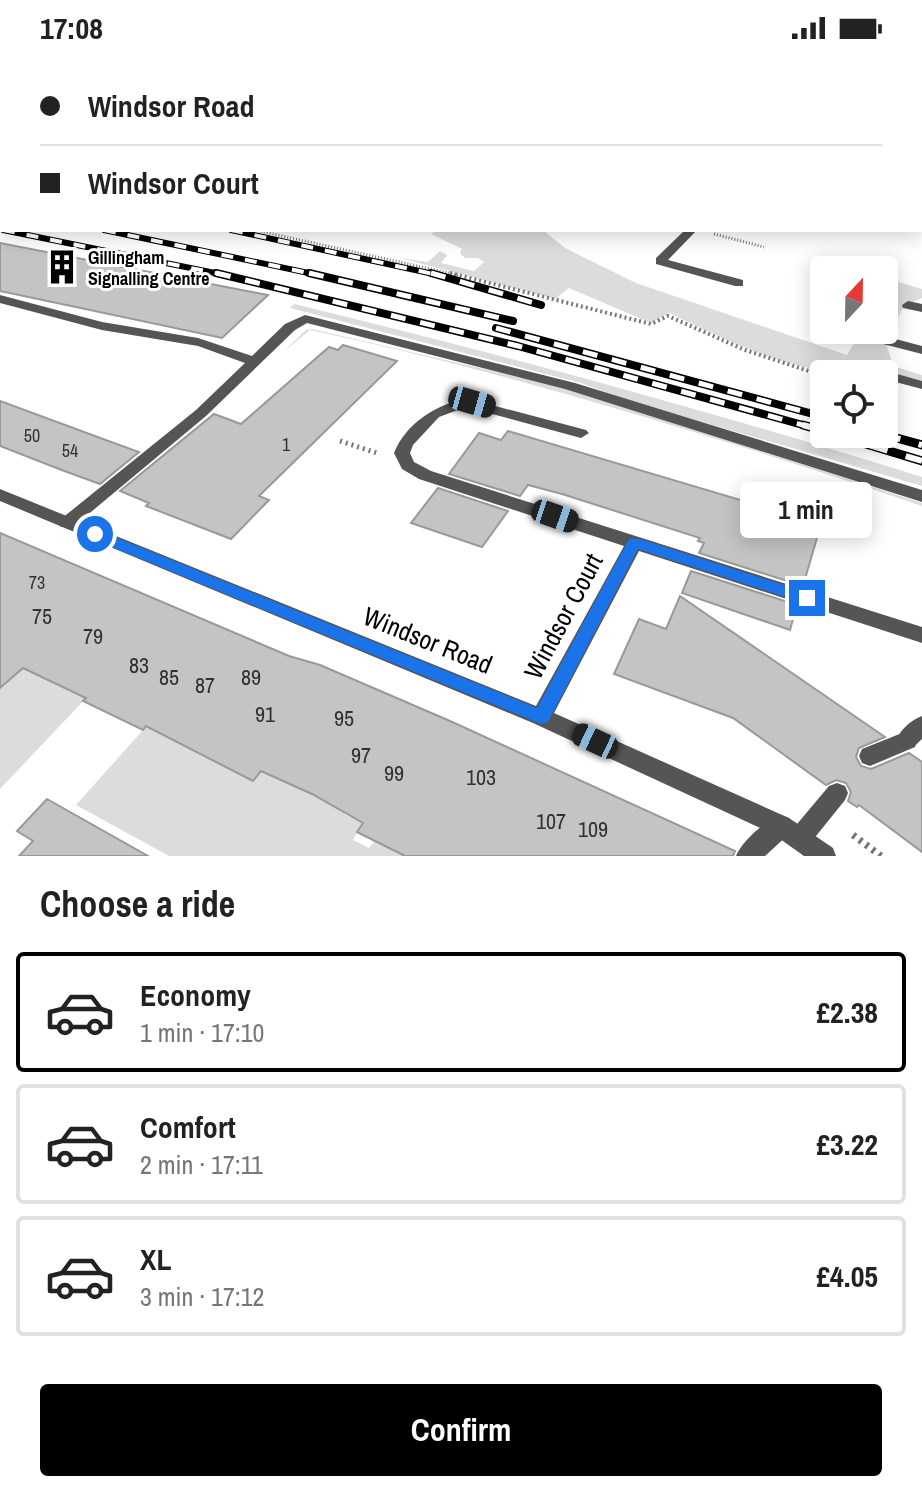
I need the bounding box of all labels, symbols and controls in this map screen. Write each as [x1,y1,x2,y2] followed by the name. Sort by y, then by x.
[40,8,103,48] text: 17:08
[88,86,255,126] text: Windsor Road
[88,163,259,203] text: Windsor Court
[88,245,209,291] place label: Gillingham Signalling Centre
[43,248,81,286] building icon: Gillingham Signalling Centre
[810,256,898,344] north arrow
[810,256,898,448] map controls
[810,360,898,448] button: locate
[446,384,498,420] car
[24,423,40,448] house number: 50
[282,432,291,457] house number: 1
[62,438,78,463] house number: 54
[741,482,873,538] callout: 1 min
[778,492,834,527] text: 1 min
[528,497,582,535] car
[77,516,113,552] route start
[515,547,611,685] street label: Windsor Court
[29,570,45,595] house number: 73
[789,580,825,616] route end
[358,598,498,682] street label: Windsor Road
[32,601,52,631] house number: 75
[83,621,103,651] house number: 79
[129,650,149,680] house number: 83
[159,662,179,692] house number: 85
[241,662,261,692] house number: 89
[195,670,215,700] house number: 87
[255,699,275,729] house number: 91
[334,703,354,733] house number: 95
[568,720,622,762] car
[351,740,371,770] house number: 97
[384,758,404,788] house number: 99
[466,762,496,792] house number: 103
[536,806,566,836] house number: 107
[578,814,608,844] house number: 109
[40,880,235,928] text: Choose a ride
[140,975,251,1015] text: Economy
[44,976,116,1048] icon: car
[816,992,878,1032] text: £2.38
[140,1015,264,1050] text: 1 min · 17:10
[140,1107,236,1147] text: Comfort
[44,1108,116,1180] icon: car
[816,1124,878,1164] text: £3.22
[140,1147,263,1182] text: 2 min · 17:11
[140,1239,171,1279] text: XL
[44,1240,116,1312] icon: car
[816,1256,878,1296] text: £4.05
[140,1279,264,1314] text: 3 min · 17:12
[40,1384,882,1476] button: Confirm

